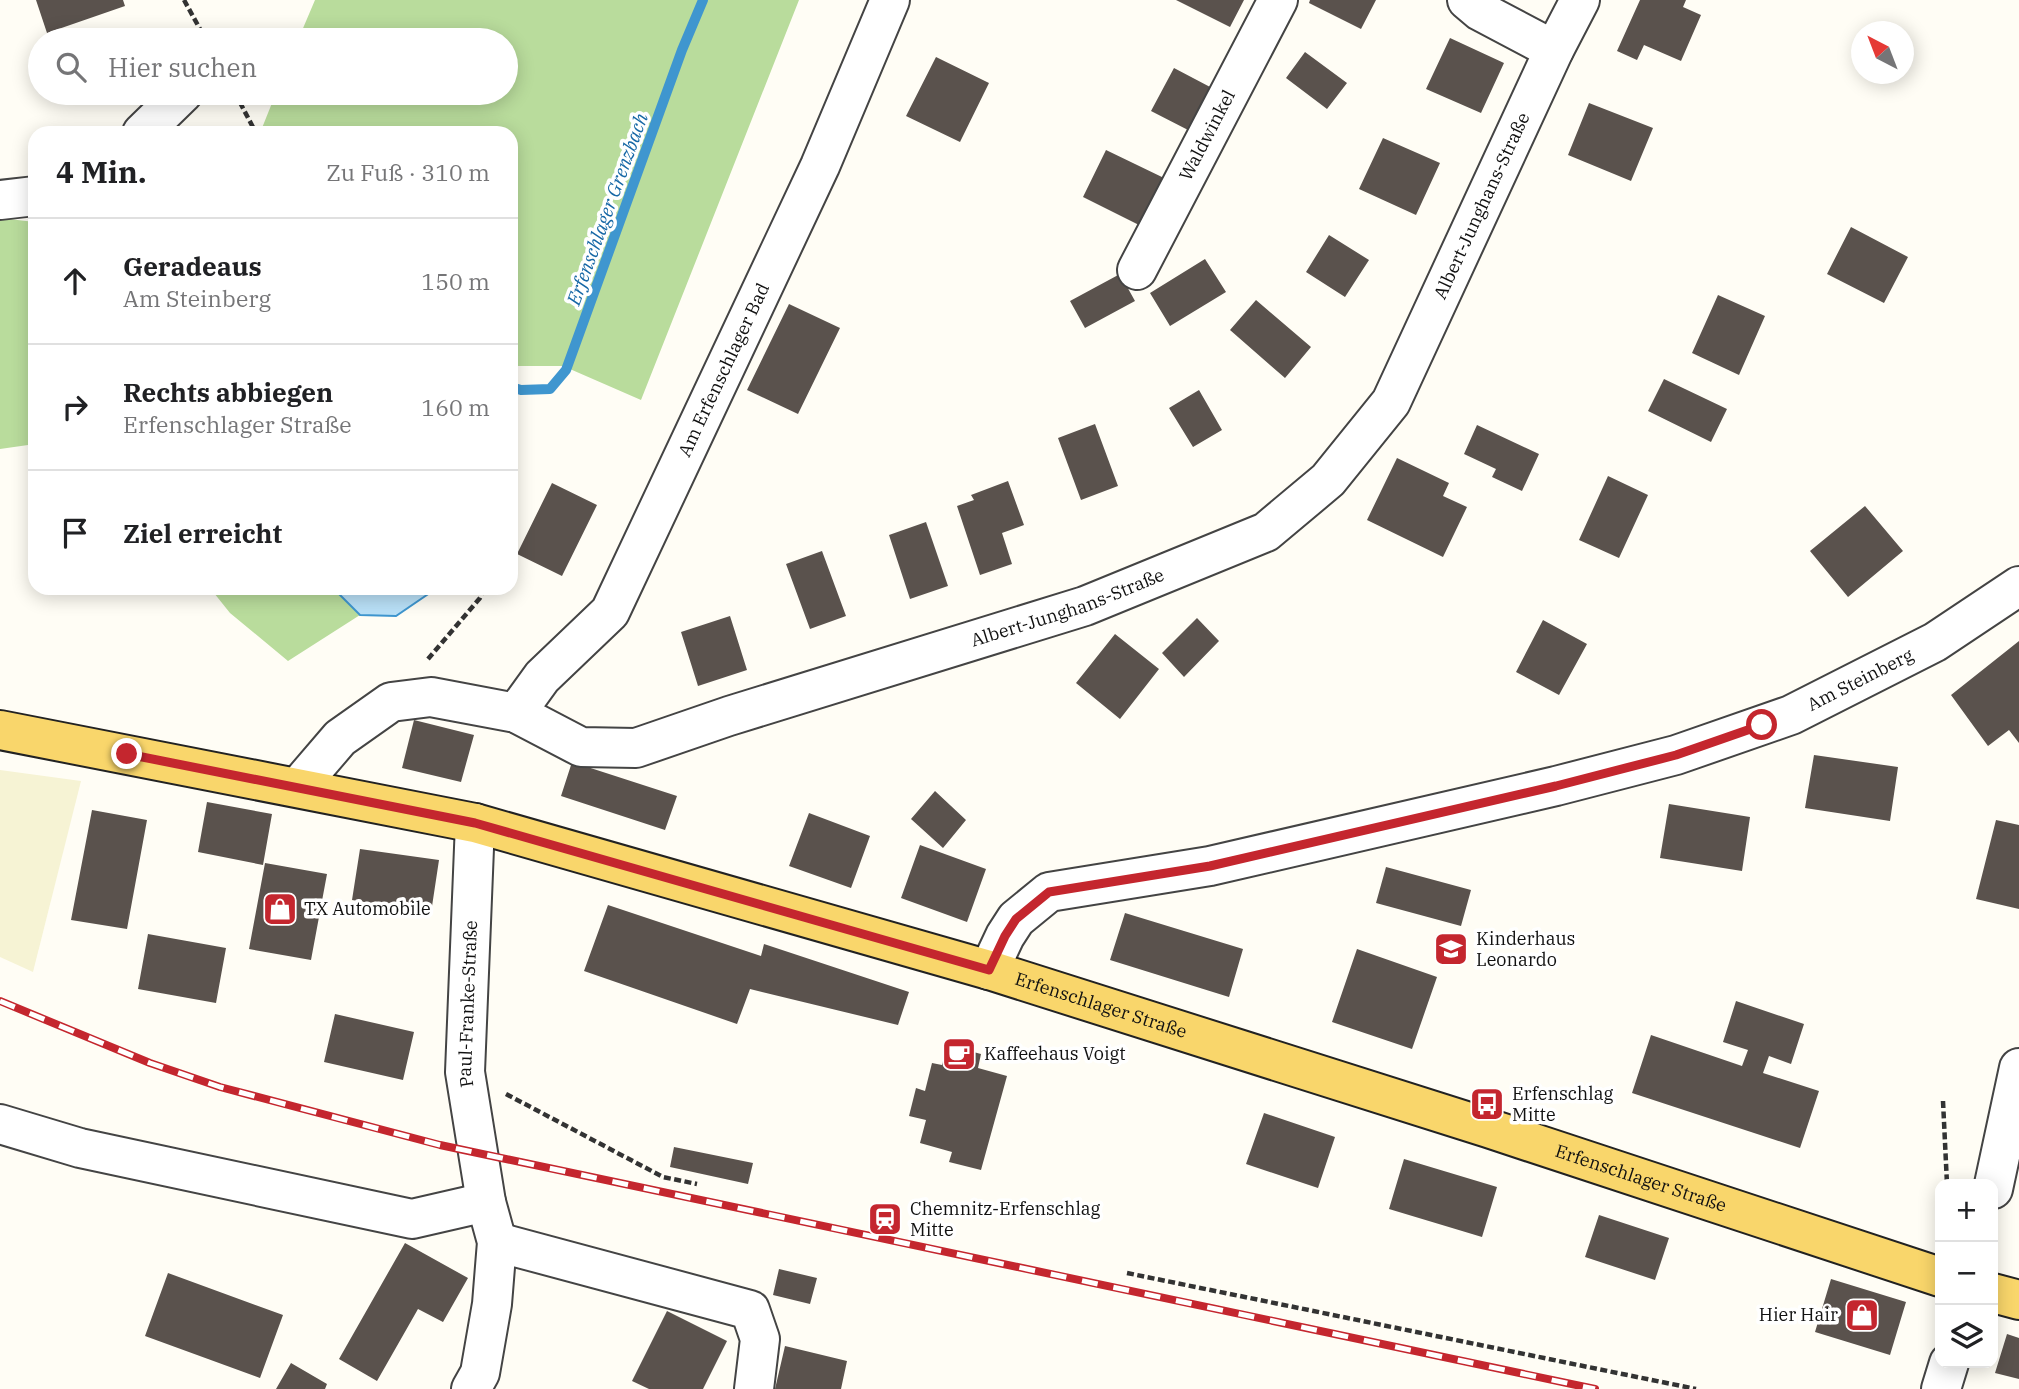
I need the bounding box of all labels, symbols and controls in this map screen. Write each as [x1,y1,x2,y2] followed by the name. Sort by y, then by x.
[1851,21,1914,84] north arrow
[28,28,518,105] search box
[52,48,90,86] icon: search
[108,50,257,84] text: Hier suchen
[1174,86,1240,184] street label: Waldwinkel
[561,109,653,309] water label: Erfenschlager Grenzbach
[1428,109,1535,303] street label: Albert-Junghans-Straße
[56,152,147,191] text: 4 Min.
[326,157,490,187] text: Zu Fuß · 310 m
[123,249,262,283] text: Geradeaus
[56,262,94,300] icon: ahead
[421,266,490,296] text: 150 m
[673,279,774,460] street label: Am Erfenschlager Bad
[123,283,271,313] text: Am Steinberg
[123,375,333,409] text: Rechts abbiegen
[56,388,94,426] icon: right
[421,392,490,422] text: 160 m
[123,409,352,439] text: Erfenschlager Straße
[56,514,94,552] icon: arrive
[123,516,282,550] text: Ziel erreicht
[968,563,1167,652] street label: Albert-Junghans-Straße
[1803,643,1917,716] street label: Am Steinberg
[1746,709,1777,740] route start
[111,738,142,769] route end
[261,890,299,928] shop icon: TX Automobile
[304,897,431,920] place label: TX Automobile
[453,920,482,1089] street label: Paul-Franke-Straße
[1476,927,1575,971] place label: Kinderhaus Leonardo
[1432,930,1470,968] school or university icon: Kinderhaus Leonardo
[1012,967,1190,1043] street label: Erfenschlager Straße
[940,1035,978,1073] cafe icon: Kaffeehaus Voigt
[984,1042,1126,1065] place label: Kaffeehaus Voigt
[1512,1082,1613,1126] place label: Erfenschlag Mitte
[1468,1085,1506,1123] bus stop icon: Erfenschlag Mitte
[1552,1139,1730,1217] street label: Erfenschlager Straße
[1935,1179,1998,1368] map controls
[1935,1179,1998,1242] button: +
[910,1197,1101,1241] place label: Chemnitz-Erfenschlag Mitte
[866,1200,904,1238] station icon: Chemnitz-Erfenschlag Mitte
[1935,1242,1998,1305] button: −
[1843,1296,1881,1334] shop icon: Hier Hair
[1759,1303,1838,1326] place label: Hier Hair
[1935,1305,1998,1368] button: layers

